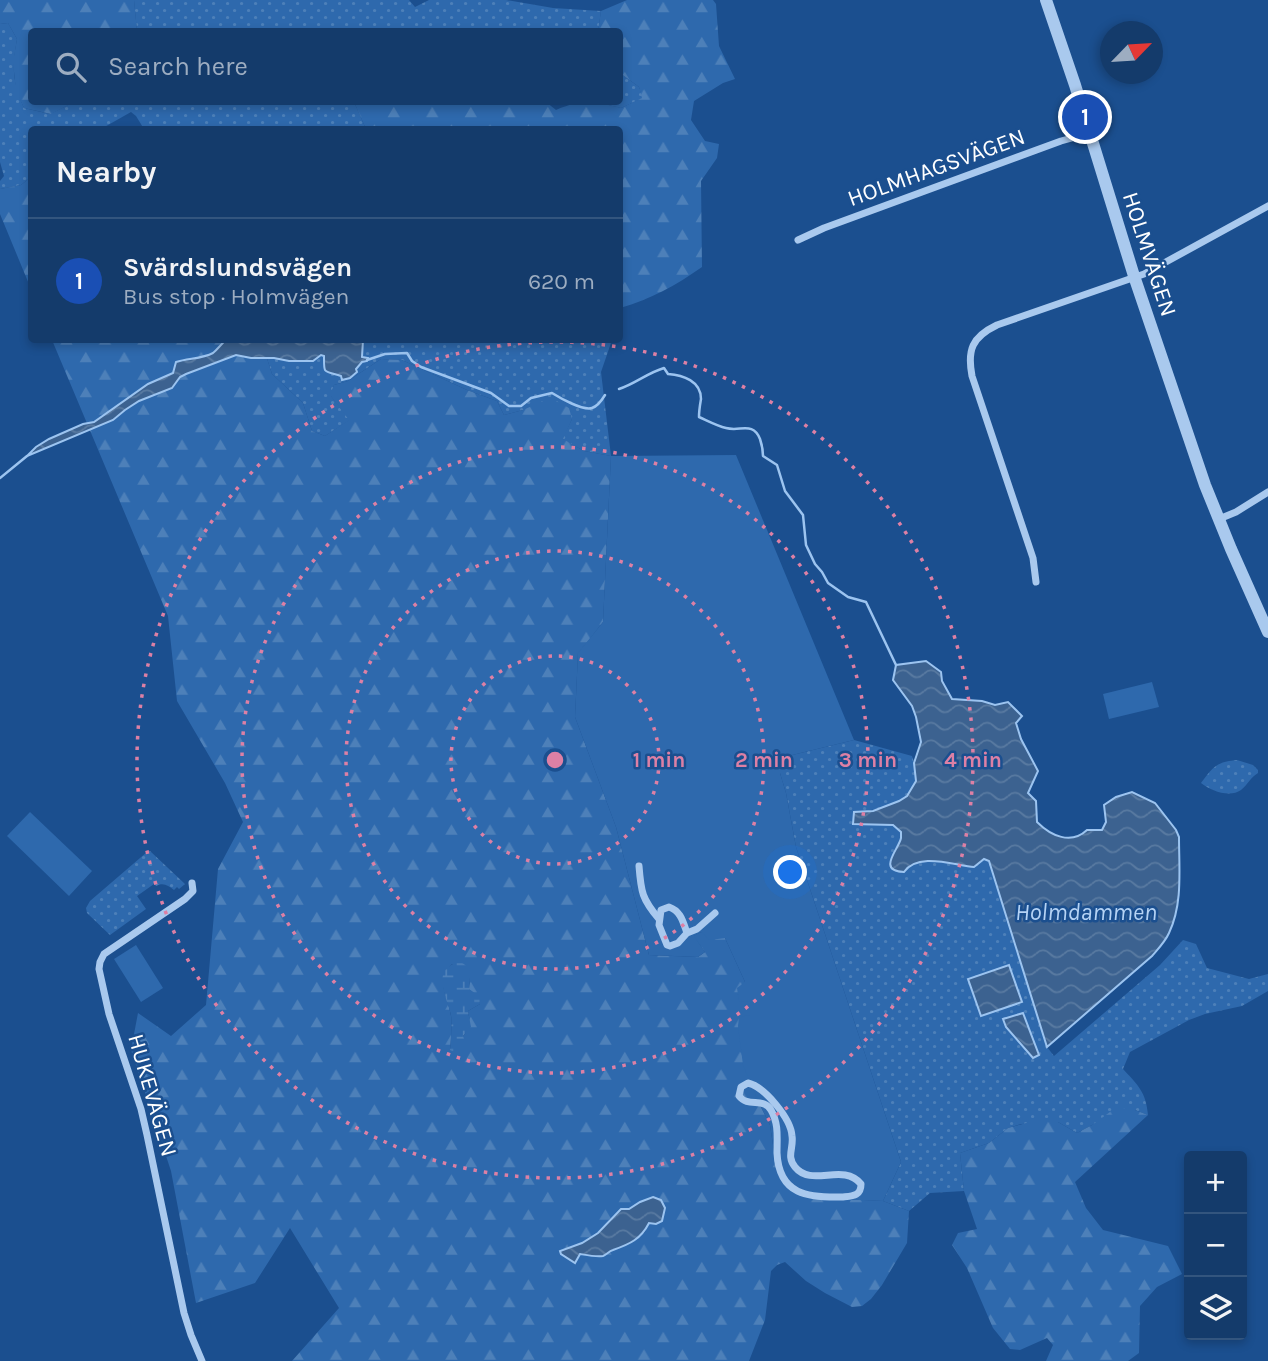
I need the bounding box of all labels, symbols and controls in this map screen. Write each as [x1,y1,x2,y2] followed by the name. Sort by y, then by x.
[1100,21,1163,84] north arrow
[28,28,623,105] search box
[52,48,90,86] icon: search
[108,51,248,82] text: Search here
[1062,91,1108,143] pin: 1
[844,123,1028,212] street label: HOLMHAGSVÄGEN
[56,154,156,190] text: Nearby
[1117,188,1182,320] street label: HOLMVÄGEN
[123,252,352,283] text: Svärdslundsvägen
[75,268,83,295] text: 1
[528,268,595,295] text: 620 m
[123,283,349,310] text: Bus stop · Holmvägen
[543,748,567,772] centre of rings
[633,748,685,772] text: 1 min
[735,748,793,772] text: 2 min
[839,748,897,772] text: 3 min
[944,748,1002,772] text: 4 min
[773,855,807,889] your location
[1015,898,1157,926] water label: Holmdammen
[122,1031,183,1160] street label: HUKEVÄGEN
[1184,1151,1247,1340] map controls
[1184,1151,1247,1214] button: +
[1184,1214,1247,1277] button: −
[1184,1277,1247,1340] button: layers

